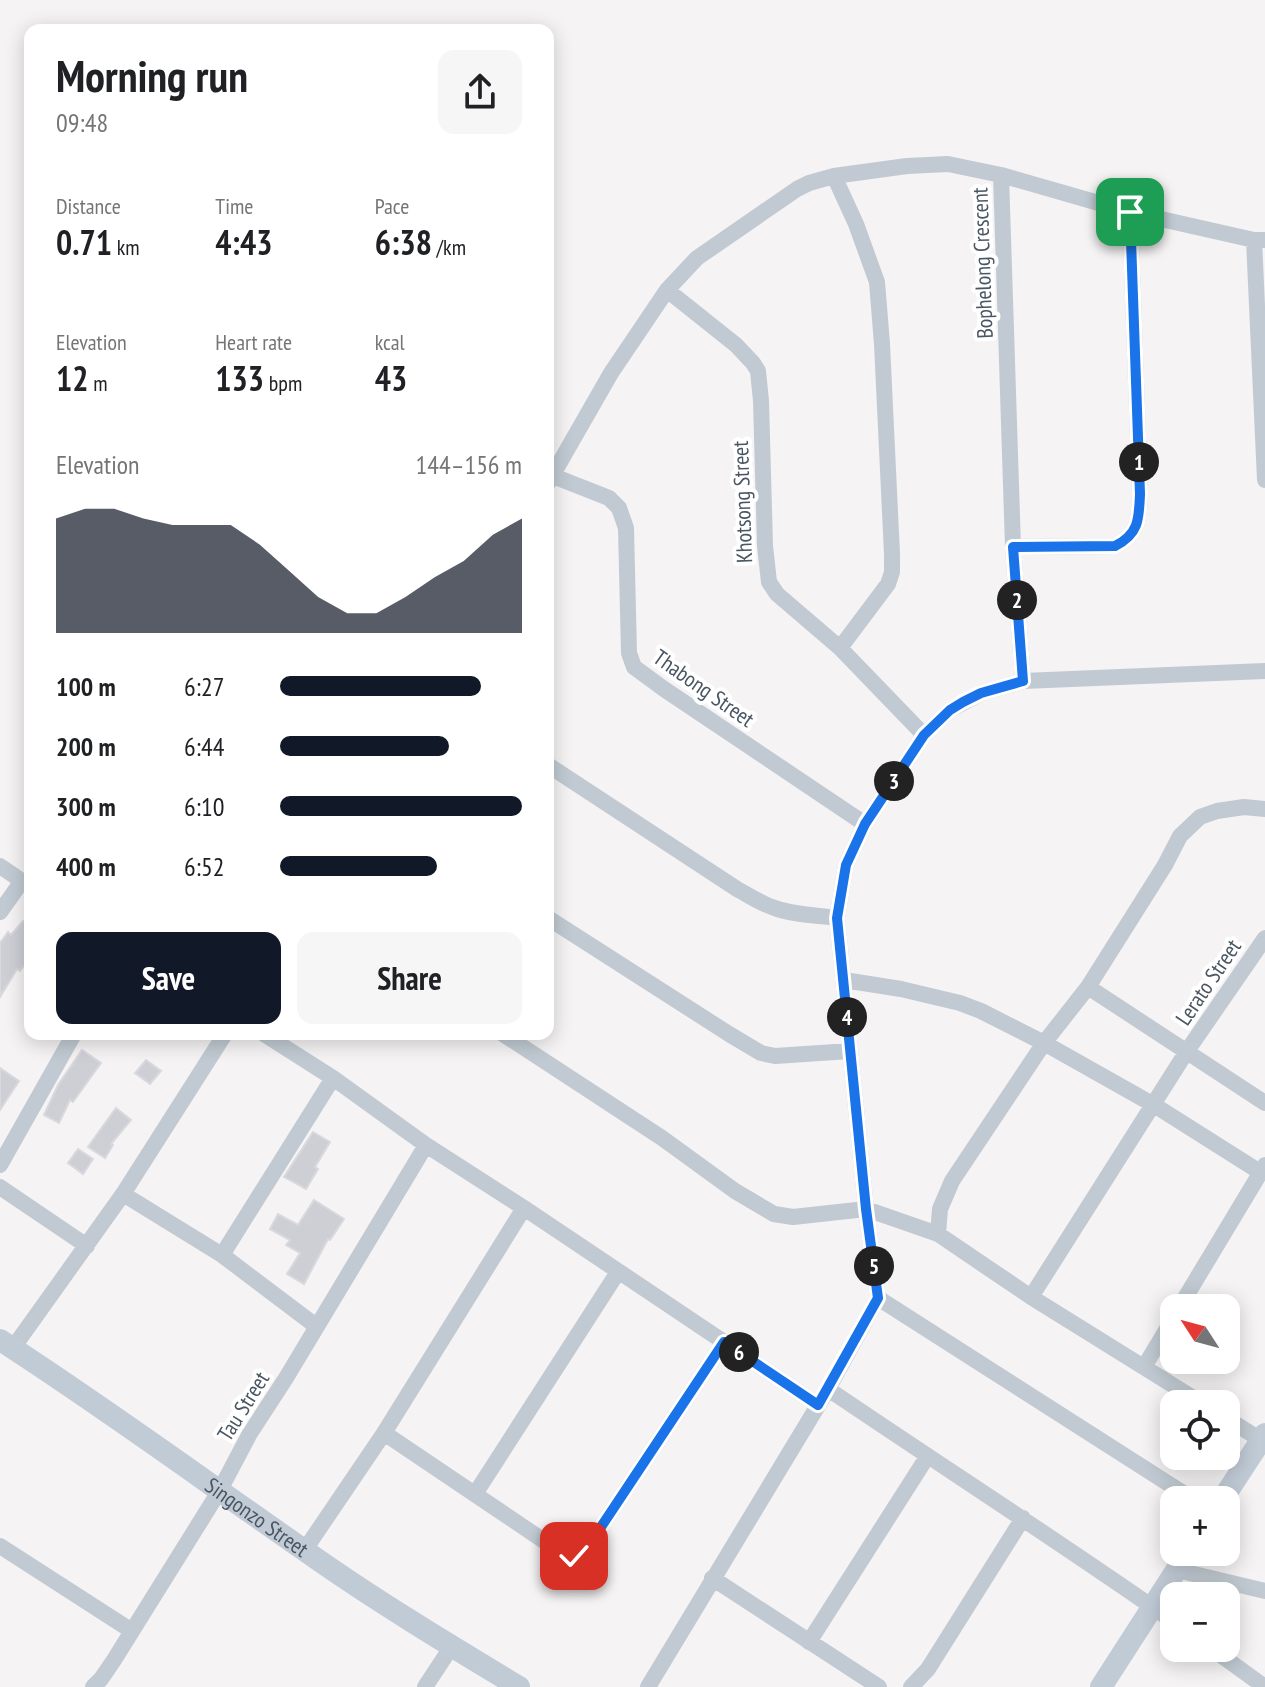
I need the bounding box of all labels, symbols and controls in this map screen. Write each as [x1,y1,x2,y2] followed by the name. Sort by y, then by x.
[56,47,248,104] text: Morning run
[438,50,522,134] button: share
[56,106,108,139] text: 09:48
[1096,178,1164,246] pin
[965,187,999,339] street label: Bophelong Crescent
[1108,190,1152,234] icon: arrive
[56,192,121,220] text: Distance
[215,192,253,220] text: Time
[375,192,409,220] text: Pace
[56,220,112,264] text: 0.71
[215,220,273,264] text: 4:43
[375,220,432,264] text: 6:38
[112,233,140,261] text: km
[432,233,466,261] text: /km
[56,328,127,356] text: Elevation
[215,328,292,356] text: Heart rate
[375,328,405,356] text: kcal
[56,356,89,400] text: 12
[215,356,264,400] text: 133
[375,356,407,400] text: 43
[89,369,108,397] text: m
[264,369,302,397] text: bpm
[726,440,758,564] street label: Khotsong Street
[1119,442,1159,482] pin: 1
[56,448,139,481] text: Elevation
[416,448,522,481] text: 144–156 m
[1134,448,1144,476] text: 1
[997,580,1037,620] pin: 2
[1012,586,1022,614] text: 2
[648,643,760,733] street label: Thabong Street
[56,670,116,703] text: 100 m
[184,670,224,703] text: 6:27
[56,730,116,763] text: 200 m
[184,730,224,763] text: 6:44
[874,761,914,801] pin: 3
[889,767,899,795] text: 3
[56,790,116,823] text: 300 m
[184,790,224,823] text: 6:10
[56,850,116,883] text: 400 m
[184,850,224,883] text: 6:52
[56,932,281,1024] button: Save
[297,932,522,1024] button: Share
[1169,934,1247,1030] street label: Lerato Street
[827,997,867,1037] pin: 4
[842,1003,852,1031] text: 4
[854,1246,894,1286] pin: 5
[869,1252,879,1280] text: 5
[1160,1294,1240,1374] north arrow
[1160,1294,1240,1662] map controls
[719,1332,759,1372] pin: 6
[734,1338,744,1366] text: 6
[211,1366,275,1446] street label: Tau Street
[1160,1390,1240,1470] button: locate
[200,1471,314,1563] street label: Singonzo Street
[1160,1486,1240,1566] button: +
[540,1522,608,1590] pin
[552,1534,596,1578] icon: check
[1160,1582,1240,1662] button: −

